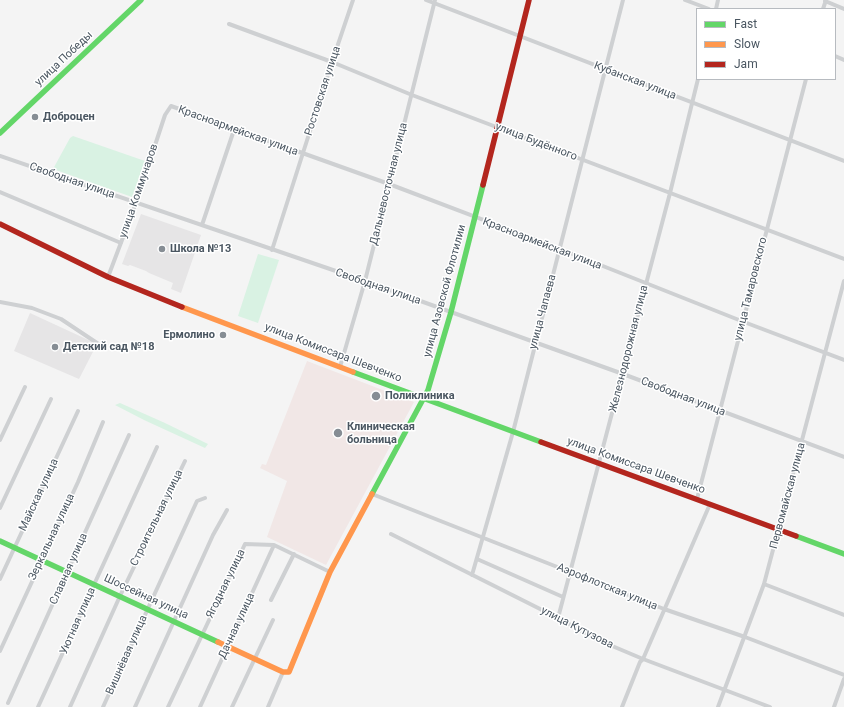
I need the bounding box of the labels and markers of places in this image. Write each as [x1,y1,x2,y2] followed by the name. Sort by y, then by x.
[43,110,95,124] place label: Доброцен
[30,112,40,122] marker: Доброцен
[170,242,231,256] place label: Школа №13
[157,244,167,254] marker: Школа №13
[163,328,215,342] place label: Ермолино
[218,330,228,340] marker: Ермолино
[63,340,154,354] place label: Детский сад №18
[50,342,60,352] marker: Детский сад №18
[385,389,455,403] place label: Поликлиника
[370,390,382,402] marker: Поликлиника
[347,420,415,446] place label: Клиническая больница
[332,427,344,439] marker: Клиническая больница

